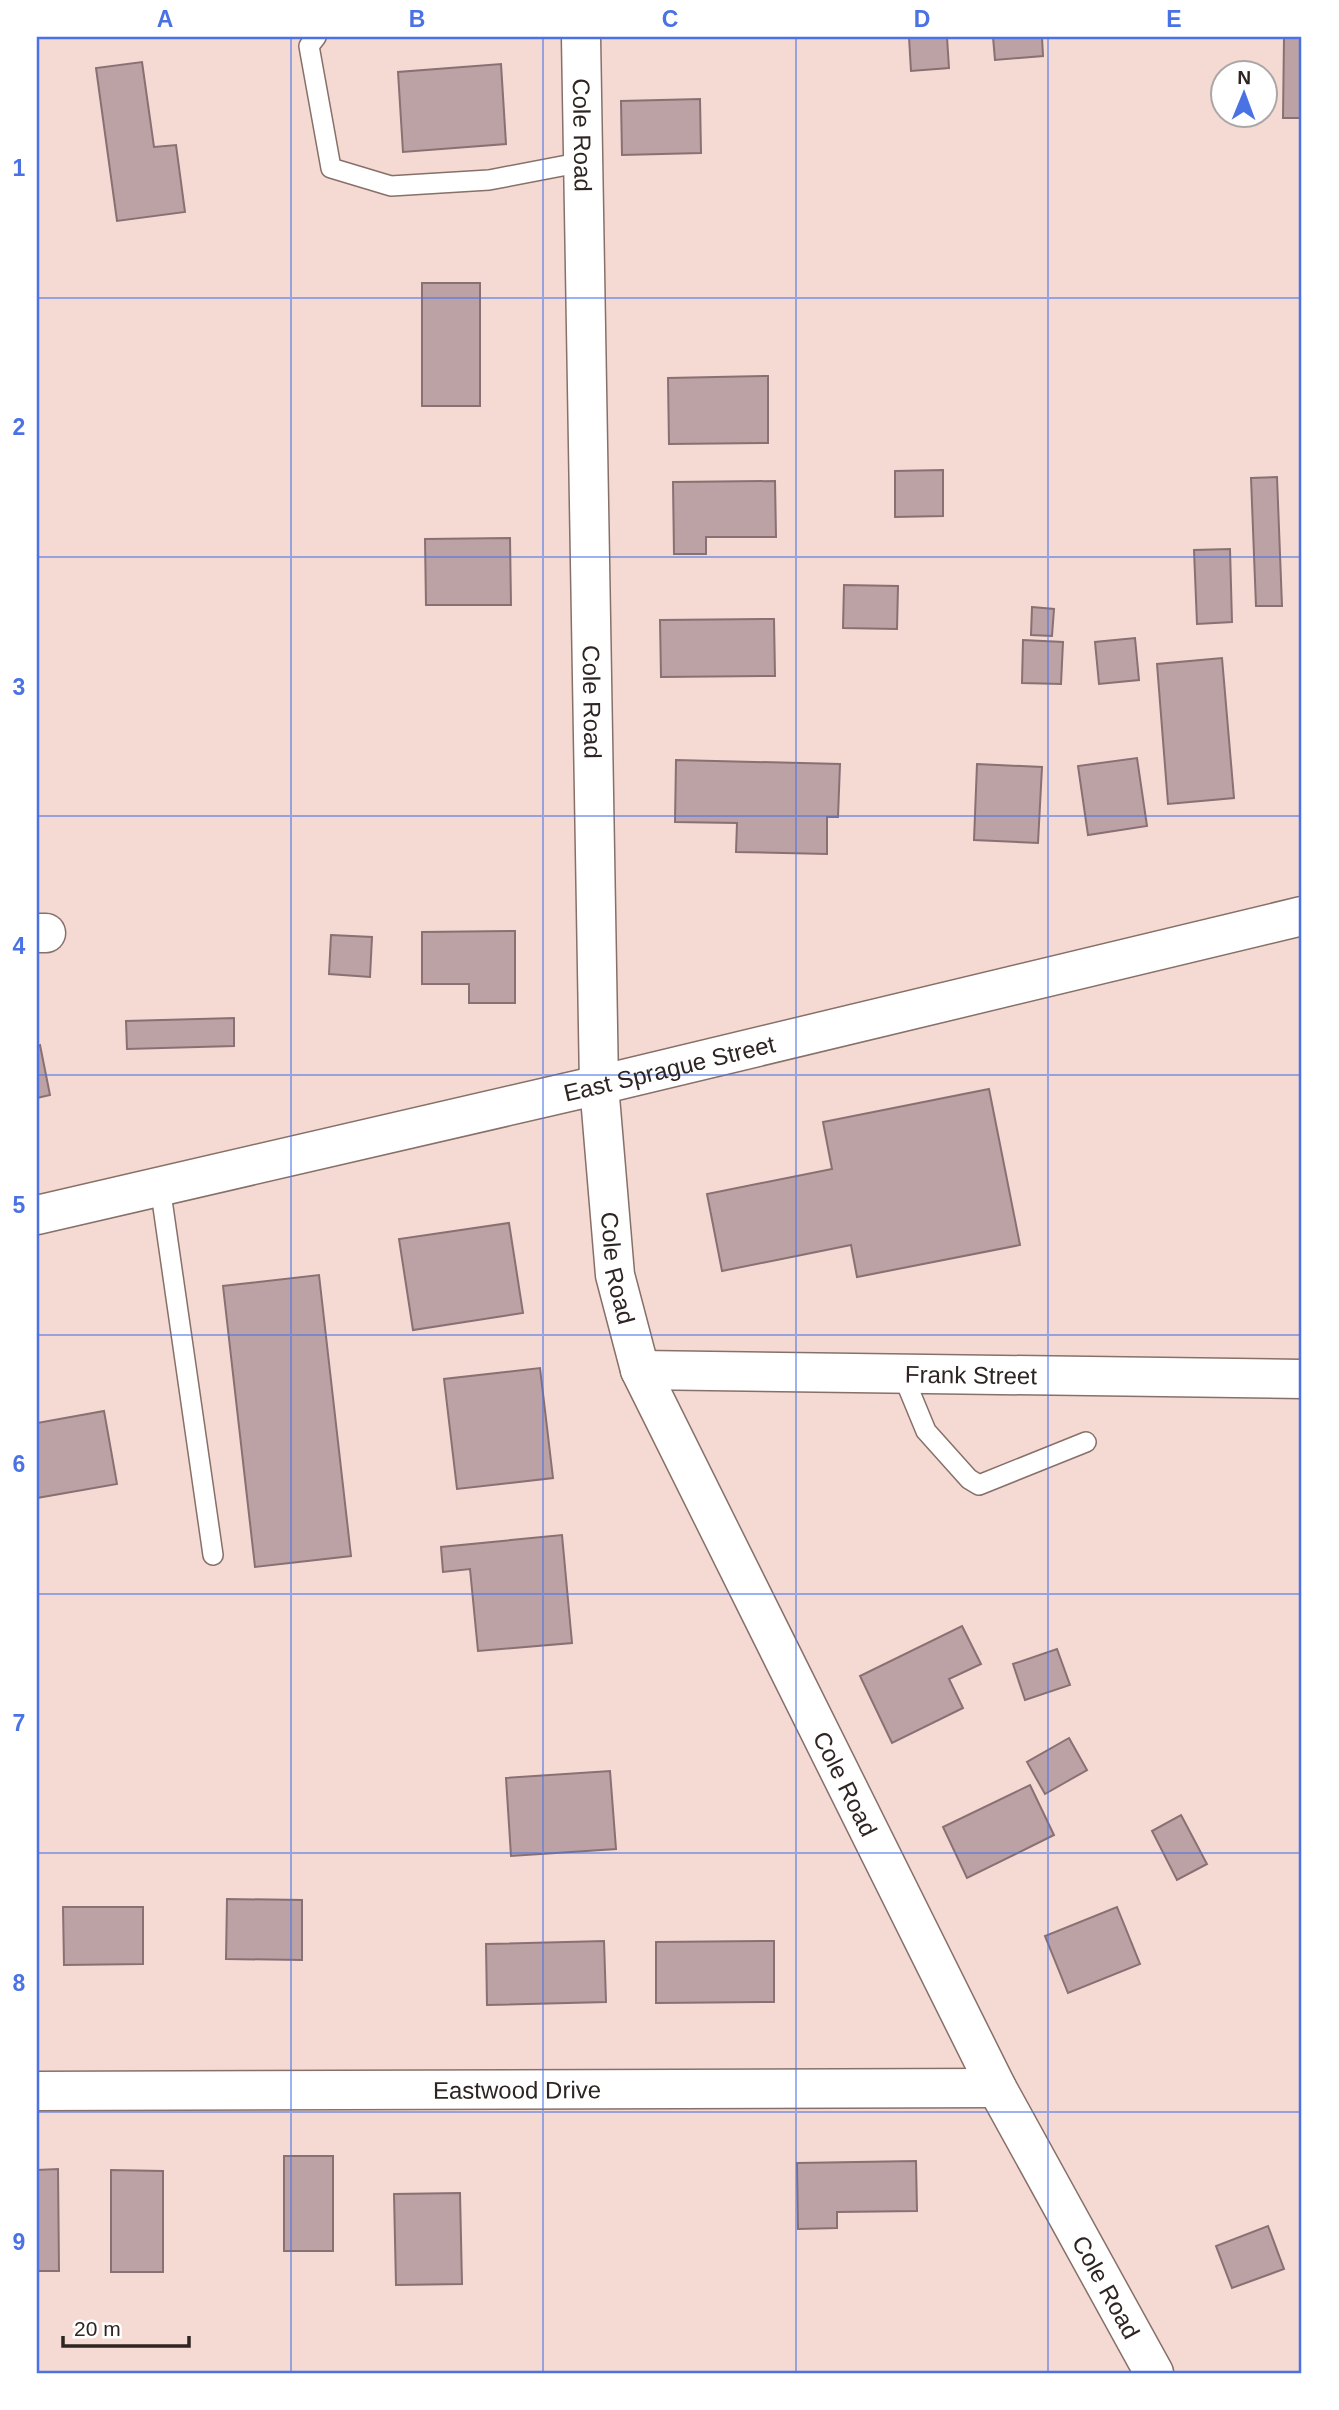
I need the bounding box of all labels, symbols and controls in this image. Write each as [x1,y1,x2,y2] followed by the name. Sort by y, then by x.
[157,6,173,32] text: A
[409,6,425,32] text: B
[662,6,678,32] text: C
[914,6,930,32] text: D
[1166,6,1182,32] text: E
[1210,60,1280,130] north arrow
[1237,67,1251,88] text: N
[568,78,597,192] street label: Cole Road
[13,155,26,181] text: 1
[13,414,25,440] text: 2
[578,645,607,759] street label: Cole Road
[13,674,25,700] text: 3
[13,933,26,959] text: 4
[561,1030,778,1106] street label: East Sprague Street
[13,1192,26,1218] text: 5
[596,1211,641,1327] street label: Cole Road
[905,1360,1038,1389] street label: Frank Street
[13,1451,25,1477] text: 6
[13,1710,25,1736] text: 7
[808,1727,883,1840] street label: Cole Road
[13,1970,26,1996] text: 8
[433,2076,601,2103] street label: Eastwood Drive
[13,2229,25,2255] text: 9
[1067,2231,1146,2343] street label: Cole Road
[63,2305,189,2349] scale bar
[74,2317,121,2340] text: 20 m

